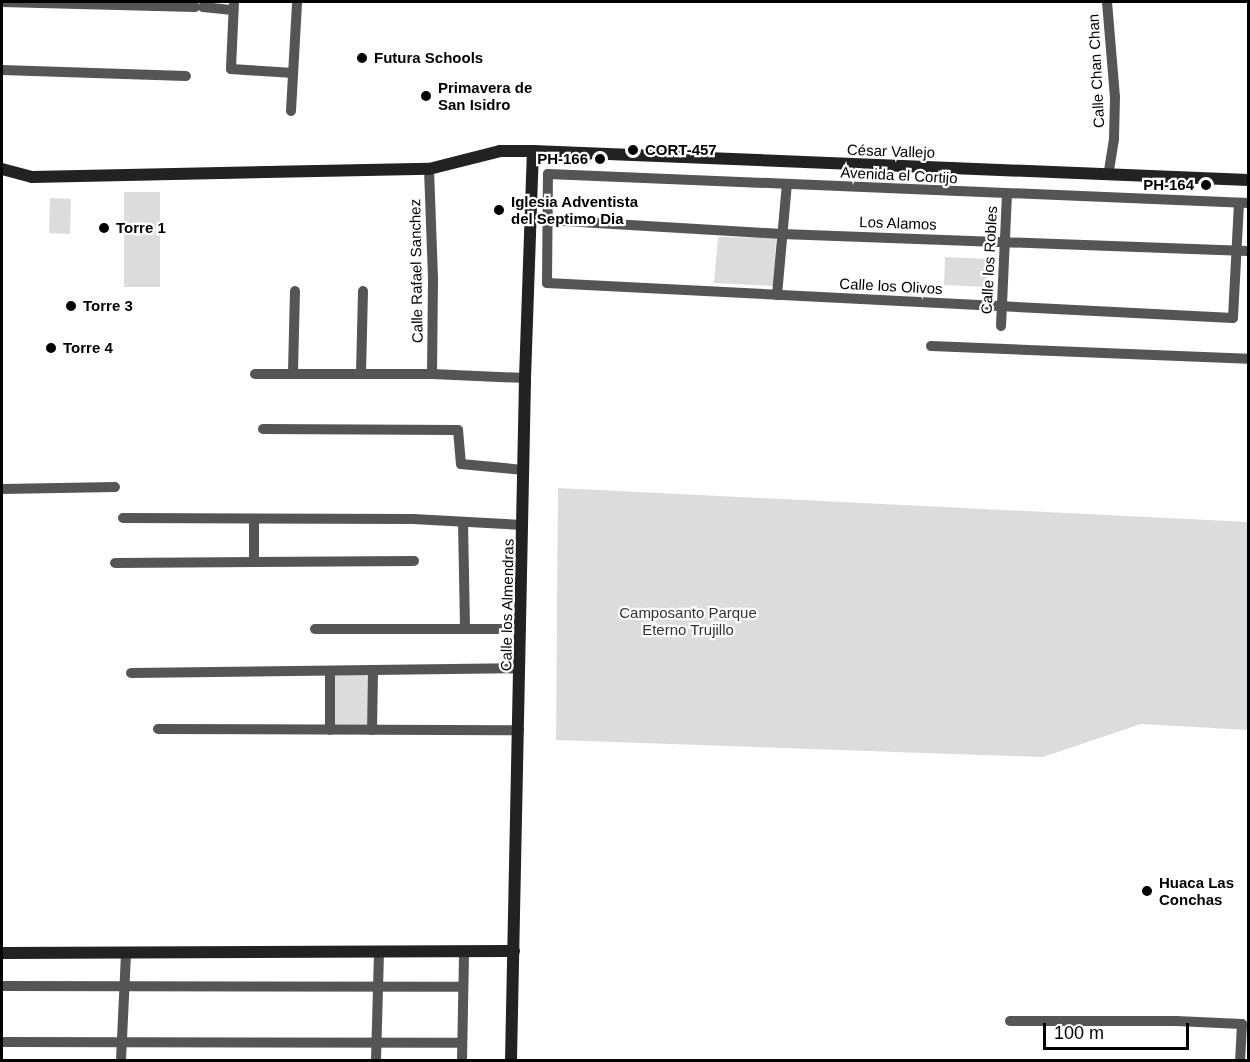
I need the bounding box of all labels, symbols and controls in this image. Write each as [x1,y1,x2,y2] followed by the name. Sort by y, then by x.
[1084,13,1108,129] street label: Calle Chan Chan
[374,49,483,67] place label: Futura Schools
[355,51,369,65] marker: Futura Schools
[438,78,532,113] place label: Primavera de San Isidro
[419,89,433,103] marker: Primavera de San Isidro
[847,140,935,162] street label: César Vallejo
[645,141,717,159] place label: CORT-457
[626,143,640,157] marker: CORT-457
[537,150,588,168] place label: PH-166
[593,152,607,166] marker: PH-166
[840,163,958,187] street label: Avenida el Cortijo
[1143,176,1194,194] place label: PH-164
[1199,178,1213,192] marker: PH-164
[511,192,639,227] place label: Iglesia Adventista del Septimo Dia
[406,199,426,343] street label: Calle Rafael Sanchez
[492,203,506,217] marker: Iglesia Adventista del Septimo Dia
[977,205,1001,315] street label: Calle los Robles
[859,213,937,233] street label: Los Alamos
[116,219,166,237] place label: Torre 1
[97,221,111,235] marker: Torre 1
[839,274,943,298] street label: Calle los Olivos
[83,297,133,315] place label: Torre 3
[64,299,78,313] marker: Torre 3
[63,339,113,357] place label: Torre 4
[44,341,58,355] marker: Torre 4
[497,538,517,672] street label: Calle los Almendras
[619,603,757,638] park label: Camposanto Parque Eterno Trujillo
[1159,873,1234,908] place label: Huaca Las Conchas
[1140,884,1154,898] marker: Huaca Las Conchas
[1046,1011,1192,1049] scale bar
[1054,1023,1104,1043] text: 100 m

